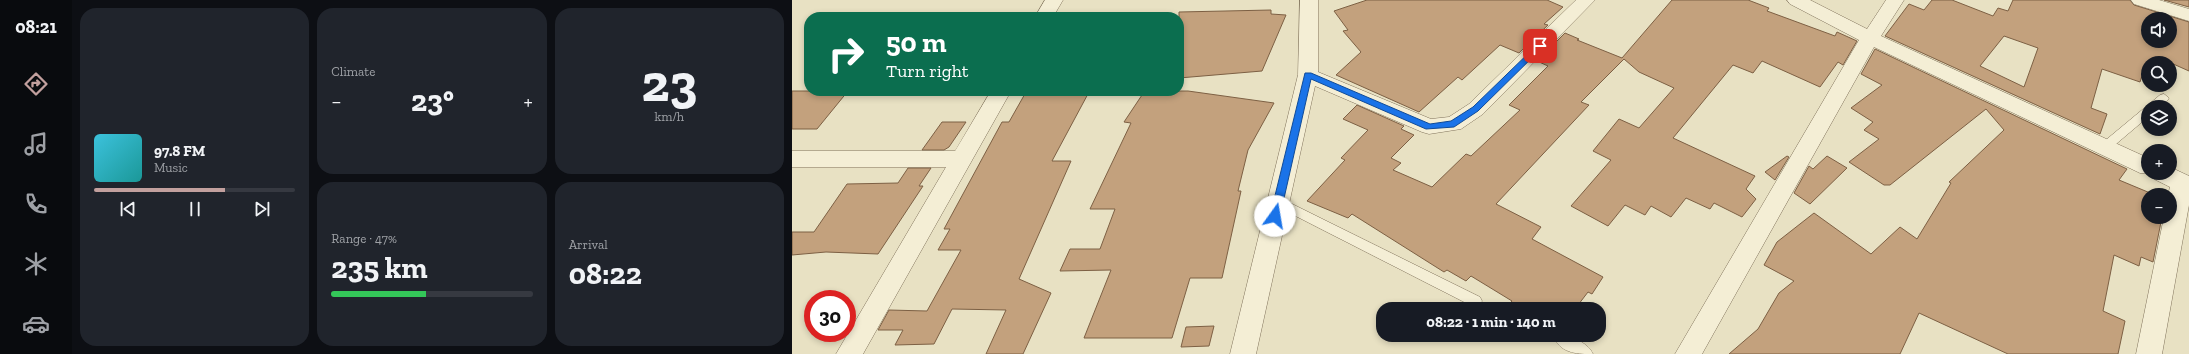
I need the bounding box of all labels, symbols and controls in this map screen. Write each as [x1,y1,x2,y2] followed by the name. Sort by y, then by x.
[2141,12,2177,224] map controls
[2141,12,2177,48] button: sound
[15,16,57,38] text: 08:21
[886,26,947,59] text: 50 m
[820,28,872,80] icon: right
[1523,29,1557,63] pin
[1529,35,1551,57] icon: arrive
[642,52,697,114] text: 23
[2141,56,2177,92] button: search
[886,60,968,82] text: Turn right
[331,64,375,79] text: Climate
[22,70,50,98] icon: directions
[411,83,454,119] text: 23°
[331,88,342,115] text: −
[523,88,533,115] text: +
[2141,100,2177,136] button: layers
[654,109,684,124] text: km/h
[22,130,50,158] icon: music
[154,142,205,160] text: 97.8 FM
[2141,144,2177,180] button: +
[154,160,188,175] text: Music
[2141,188,2177,224] button: −
[22,190,50,218] icon: phone
[1254,195,1296,237] position arrow
[117,198,139,220] icon: previous
[184,198,206,220] icon: pause
[251,198,273,220] icon: next
[331,231,397,246] text: Range · 47%
[569,237,608,252] text: Arrival
[22,250,50,278] icon: climate
[331,250,428,286] text: 235 km
[569,256,642,292] text: 08:22
[804,290,856,342] speed limit sign: 30
[22,310,50,338] icon: car
[1426,313,1556,331] text: 08:22 · 1 min · 140 m

